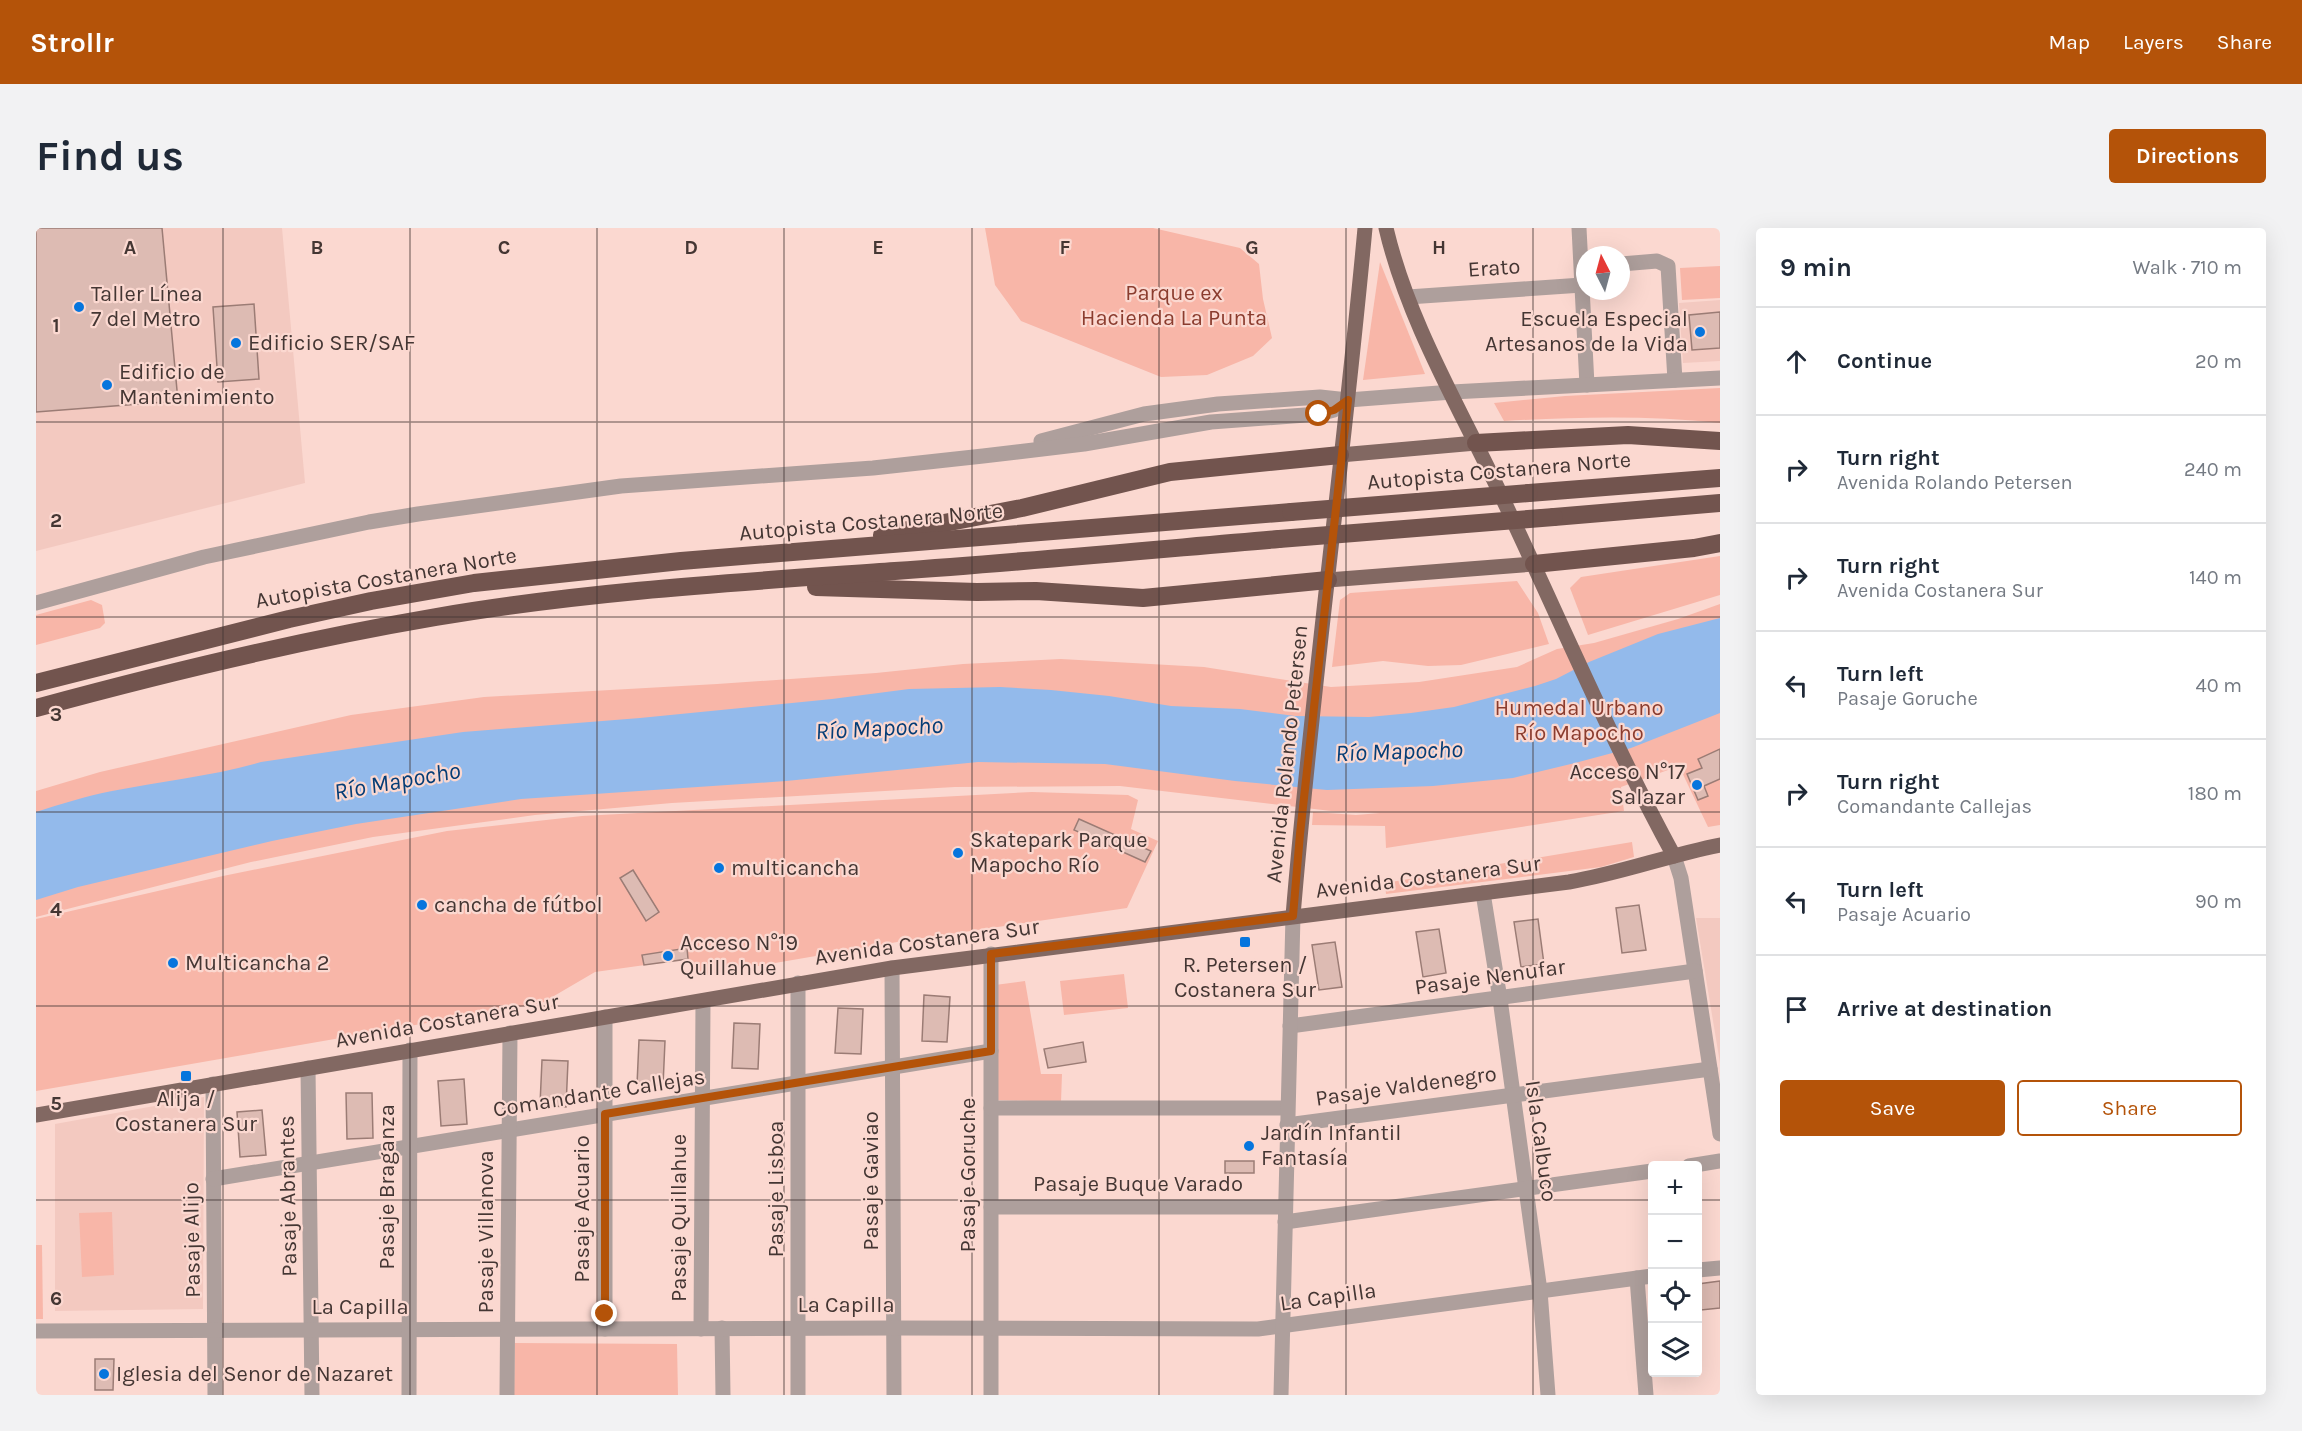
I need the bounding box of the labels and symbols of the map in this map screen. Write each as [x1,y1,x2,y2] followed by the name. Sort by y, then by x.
[124,236,137,259] text: A
[311,236,323,259] text: B
[498,236,510,259] text: C
[684,236,698,259] text: D
[872,236,884,259] text: E
[1060,236,1071,259] text: F
[1245,236,1259,259] text: G
[1432,236,1446,259] text: H
[1576,246,1630,300] north arrow
[1467,253,1521,283] street label: Erato
[1081,280,1267,331] park label: Parque ex Hacienda La Punta
[91,281,203,332] place label: Taller Línea 7 del Metro
[72,300,86,314] marker: Taller Línea 7 del Metro
[1485,306,1688,357] place label: Escuela Especial Artesanos de la Vida
[52,314,60,337] text: 1
[1693,325,1707,339] marker: Escuela Especial Artesanos de la Vida
[248,330,415,356] place label: Edificio SER/SAF
[229,336,243,350] marker: Edificio SER/SAF
[119,359,274,410] place label: Edificio de Mantenimiento
[100,378,114,392] marker: Edificio de Mantenimiento
[1305,400,1331,426] route start
[1366,447,1632,495] street label: Autopista Costanera Norte
[738,498,1004,546] street label: Autopista Costanera Norte
[50,509,62,532] text: 2
[253,542,519,614] street label: Autopista Costanera Norte
[1261,624,1313,884] street label: Avenida Rolando Petersen
[1494,695,1664,746] park label: Humedal Urbano Río Mapocho
[50,703,62,726] text: 3
[815,711,944,745] water label: Río Mapocho
[1335,735,1463,767] water label: Río Mapocho
[332,756,462,806] water label: Río Mapocho
[1569,759,1685,810] place label: Acceso N°17 Salazar
[1690,778,1704,792] marker: Acceso N°17 Salazar
[970,827,1148,878] place label: Skatepark Parque Mapocho Río
[951,846,965,860] marker: Skatepark Parque Mapocho Río
[1314,850,1542,904] street label: Avenida Costanera Sur
[731,855,859,881] place label: multicancha
[712,861,726,875] marker: multicancha
[434,892,603,918] place label: cancha de fútbol
[50,898,62,921] text: 4
[415,898,429,912] marker: cancha de fútbol
[813,913,1041,971] street label: Avenida Costanera Sur
[680,930,798,981] place label: Acceso N°19 Quillahue
[1238,935,1252,949] marker: R. Petersen / Costanera Sur
[661,949,675,963] marker: Acceso N°19 Quillahue
[185,950,329,976] place label: Multicancha 2
[1174,952,1316,1003] place label: R. Petersen / Costanera Sur
[1413,954,1567,1000] street label: Pasaje Nenufar
[166,956,180,970] marker: Multicancha 2
[333,989,561,1053] street label: Avenida Costanera Sur
[1314,1060,1498,1112] street label: Pasaje Valdenegro
[491,1063,707,1123] street label: Comandante Callejas
[179,1069,193,1083] marker: Alija / Costanera Sur
[1520,1078,1562,1204] street label: Isla Calbuco
[115,1086,257,1137] place label: Alija / Costanera Sur
[50,1092,62,1115] text: 5
[955,1098,981,1252] street label: Pasaje Goruche
[374,1104,400,1270] street label: Pasaje Braganza
[858,1111,884,1251] street label: Pasaje Gaviao
[274,1115,302,1277] street label: Pasaje Abrantes
[1261,1120,1401,1171] place label: Jardín Infantil Fantasía
[763,1121,789,1257] street label: Pasaje Lisboa
[666,1134,692,1302] street label: Pasaje Quillahue
[569,1135,595,1283] street label: Pasaje Acuario
[1242,1139,1256,1153] marker: Jardín Infantil Fantasía
[473,1150,499,1314] street label: Pasaje Villanova
[1033,1171,1243,1197] street label: Pasaje Buque Varado
[178,1182,206,1298] street label: Pasaje Alijo
[1278,1277,1378,1317] street label: La Capilla
[50,1287,62,1310] text: 6
[797,1292,895,1318] street label: La Capilla
[311,1294,409,1320] street label: La Capilla
[591,1300,617,1326] route end
[116,1361,393,1387] place label: Iglesia del Senor de Nazaret
[97,1367,111,1381] marker: Iglesia del Senor de Nazaret

